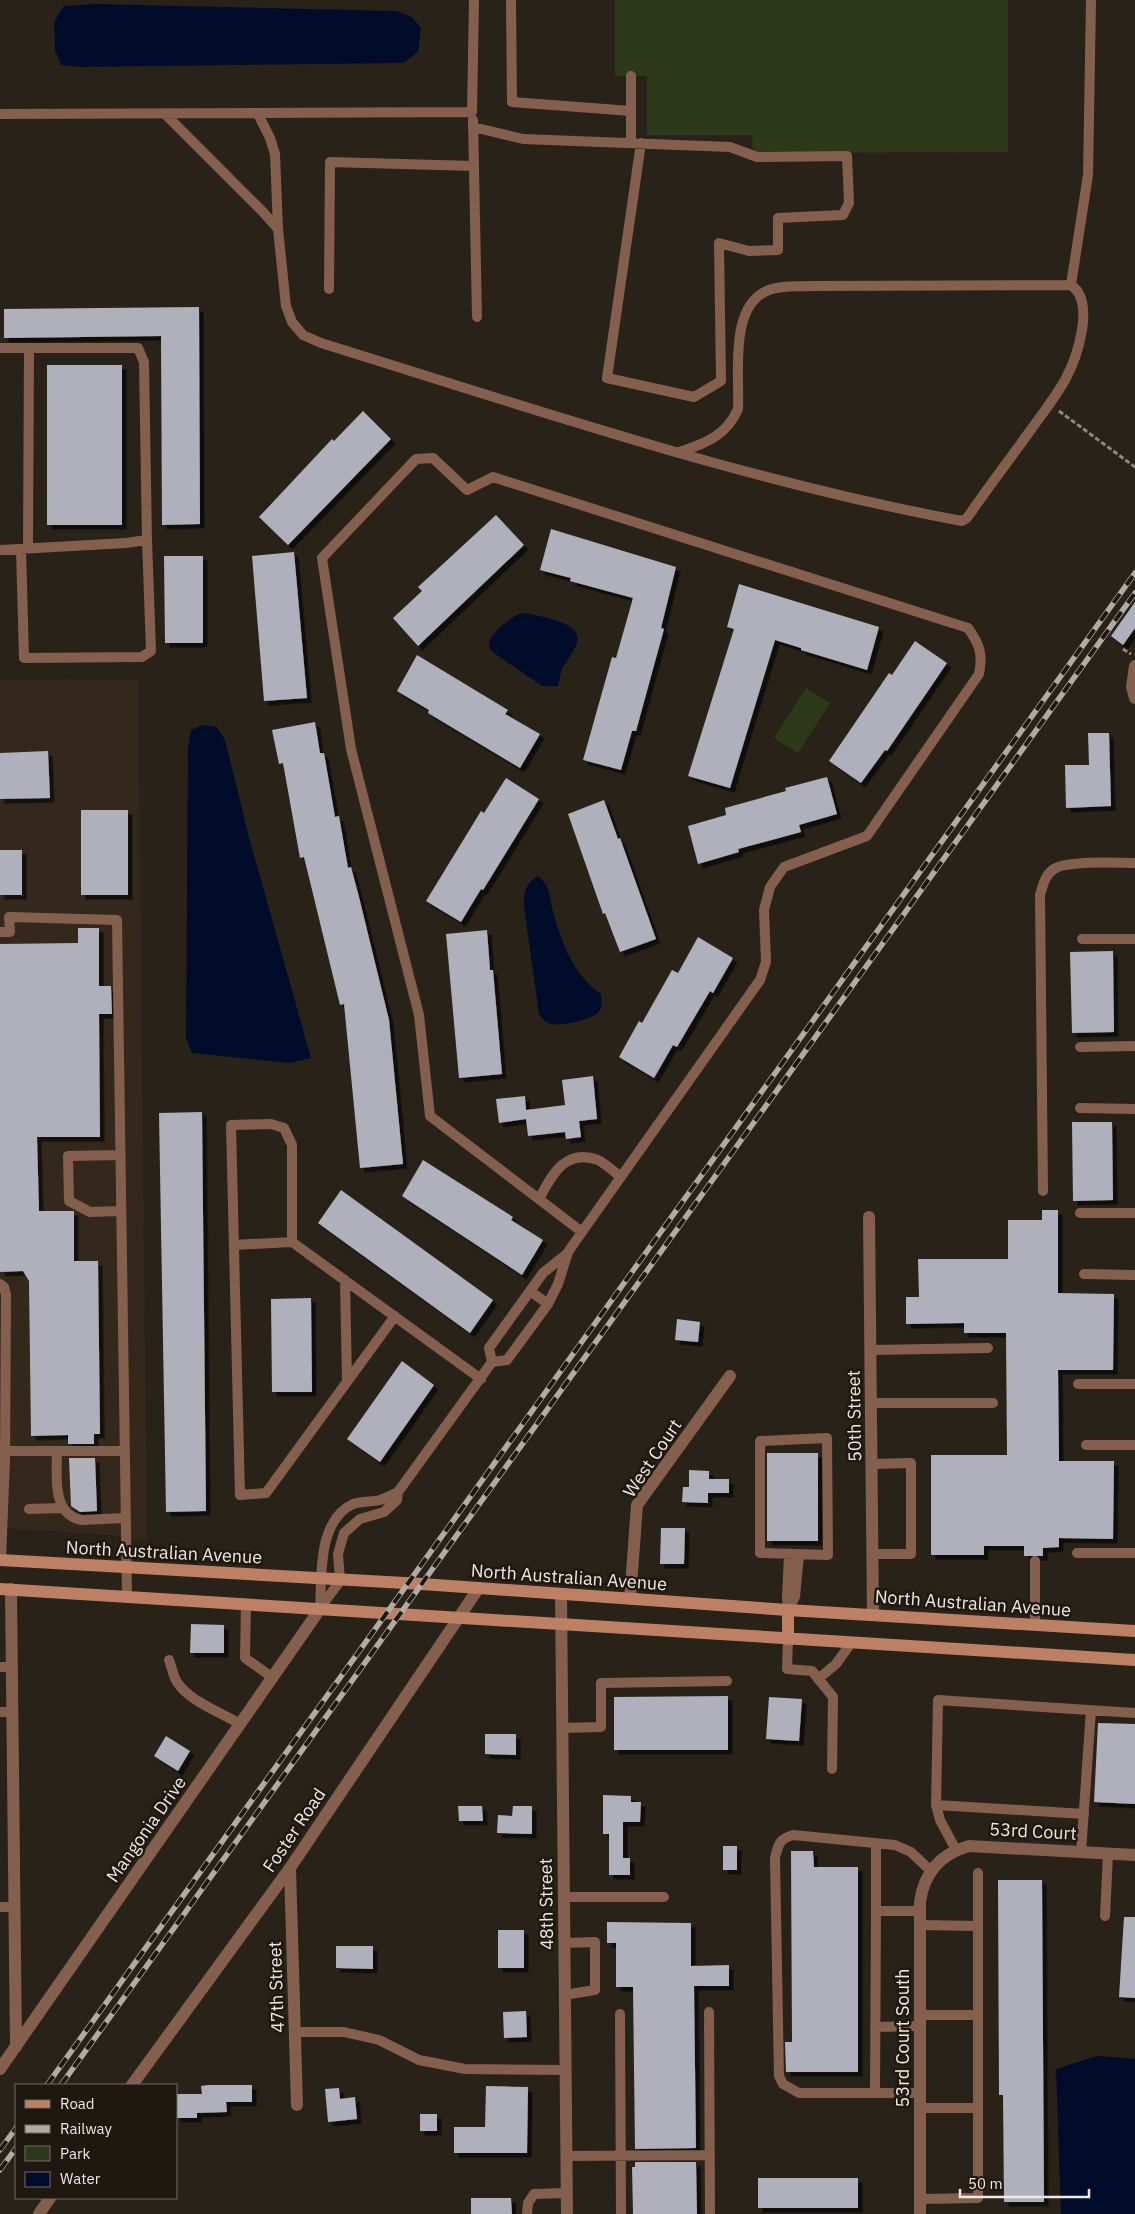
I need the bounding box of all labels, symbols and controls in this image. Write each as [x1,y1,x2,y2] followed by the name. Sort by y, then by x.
[842,1370,866,1462] street label: 50th Street
[617,1415,687,1501] street label: West Court
[65,1535,263,1569] street label: North Australian Avenue
[470,1559,668,1595] street label: North Australian Avenue
[874,1585,1072,1621] street label: North Australian Avenue
[101,1771,191,1887] street label: Mangonia Drive
[257,1783,331,1877] street label: Foster Road
[989,1817,1077,1845] street label: 53rd Court
[534,1858,558,1950] street label: 48th Street
[263,1941,289,2033] street label: 47th Street
[891,1969,914,2107] street label: 53rd Court South
[15,2084,178,2199] legend
[60,2094,95,2113] text: Road
[60,2119,113,2138] text: Railway
[60,2144,90,2163] text: Park
[960,2166,1089,2198] scale bar
[60,2169,101,2188] text: Water
[968,2174,1003,2193] text: 50 m

